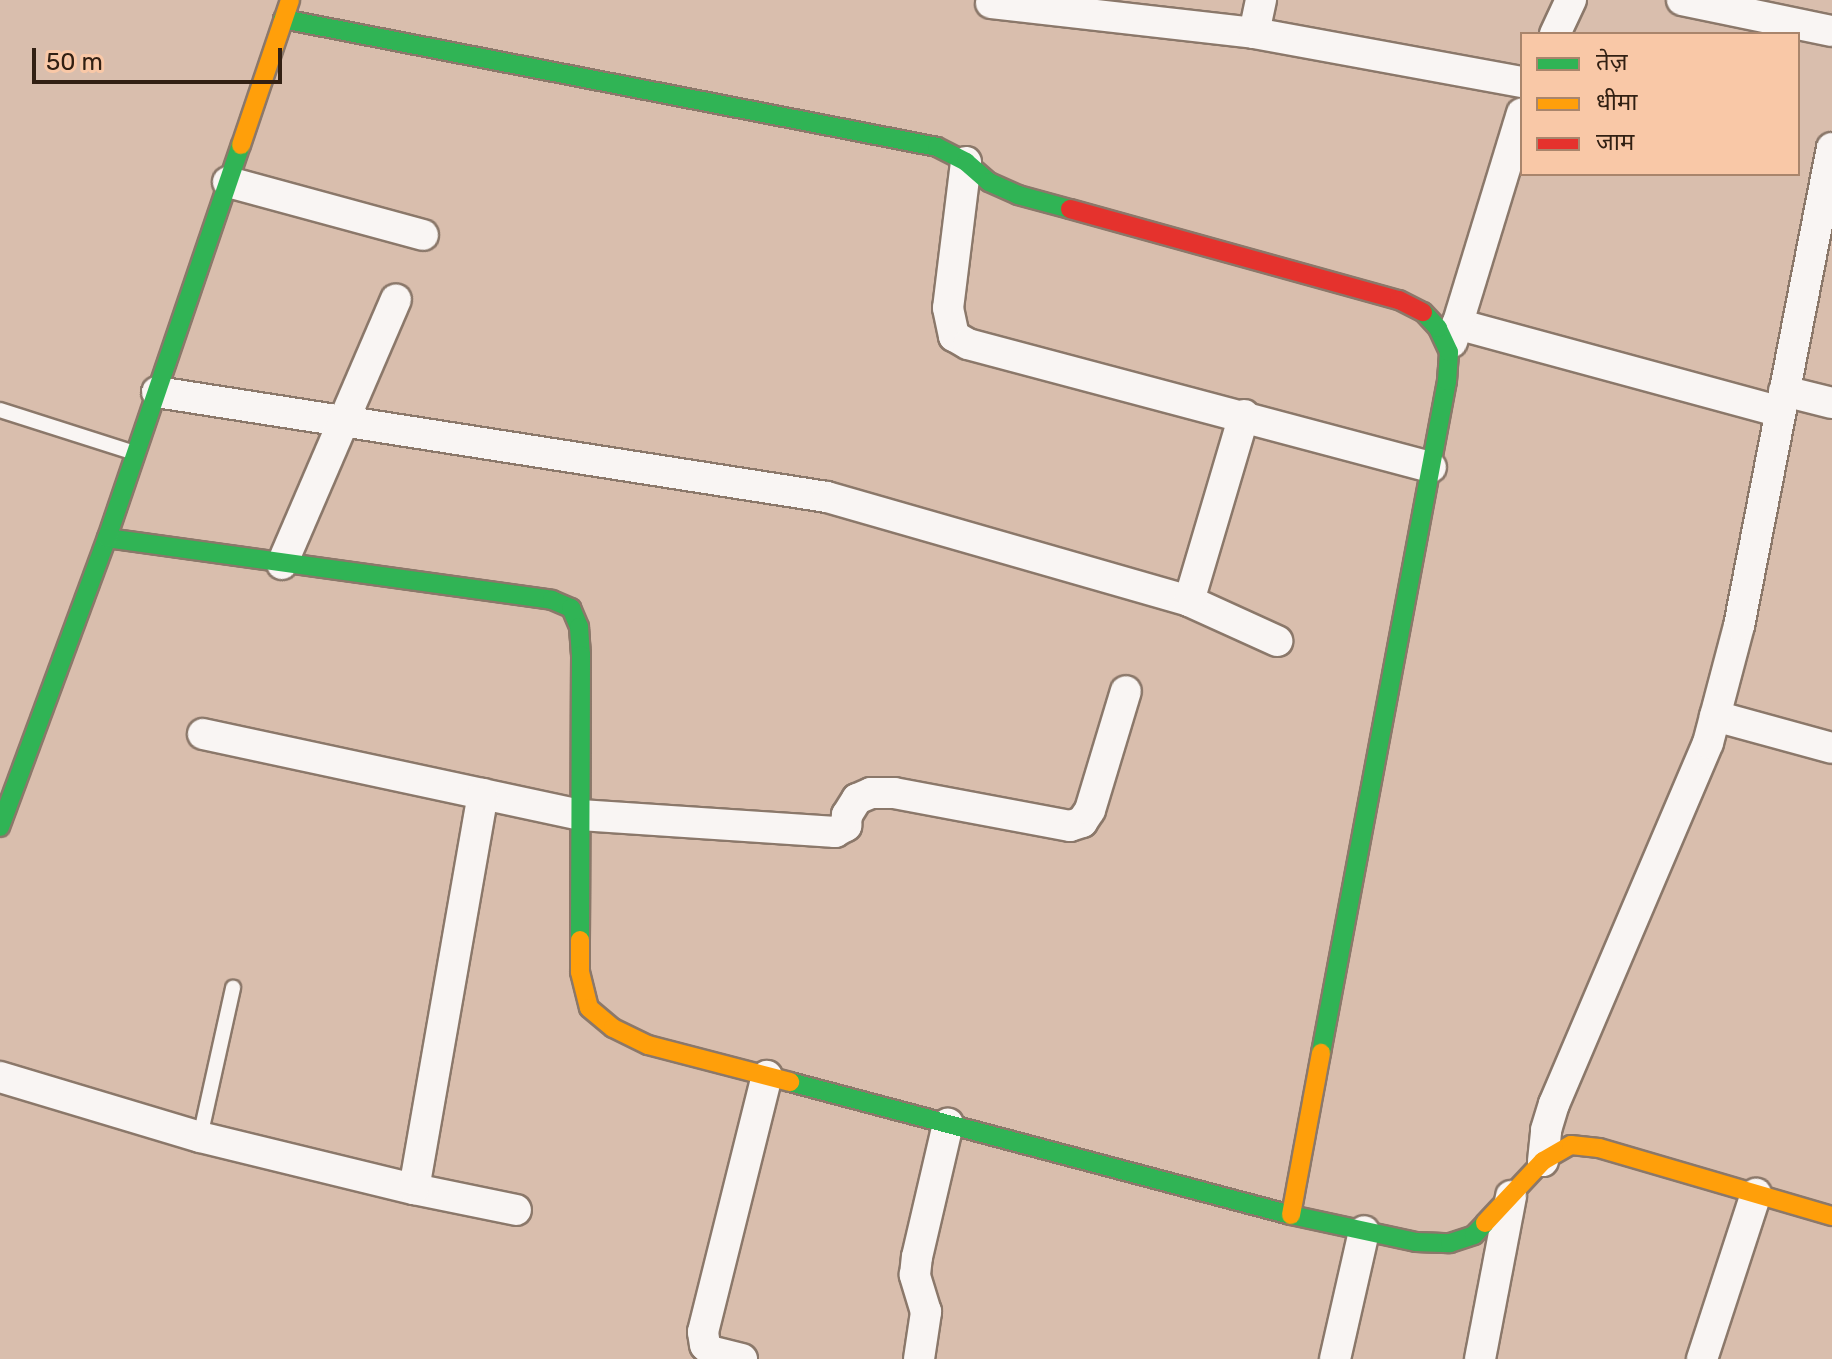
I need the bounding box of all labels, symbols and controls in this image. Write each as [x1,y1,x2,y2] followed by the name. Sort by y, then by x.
[36,32,286,82] scale bar
[1520,32,1800,176] legend
[46,48,103,76] text: 50 m
[1596,48,1628,76] text: तेज़
[1596,88,1638,116] text: धीमा
[1596,128,1634,156] text: जाम

